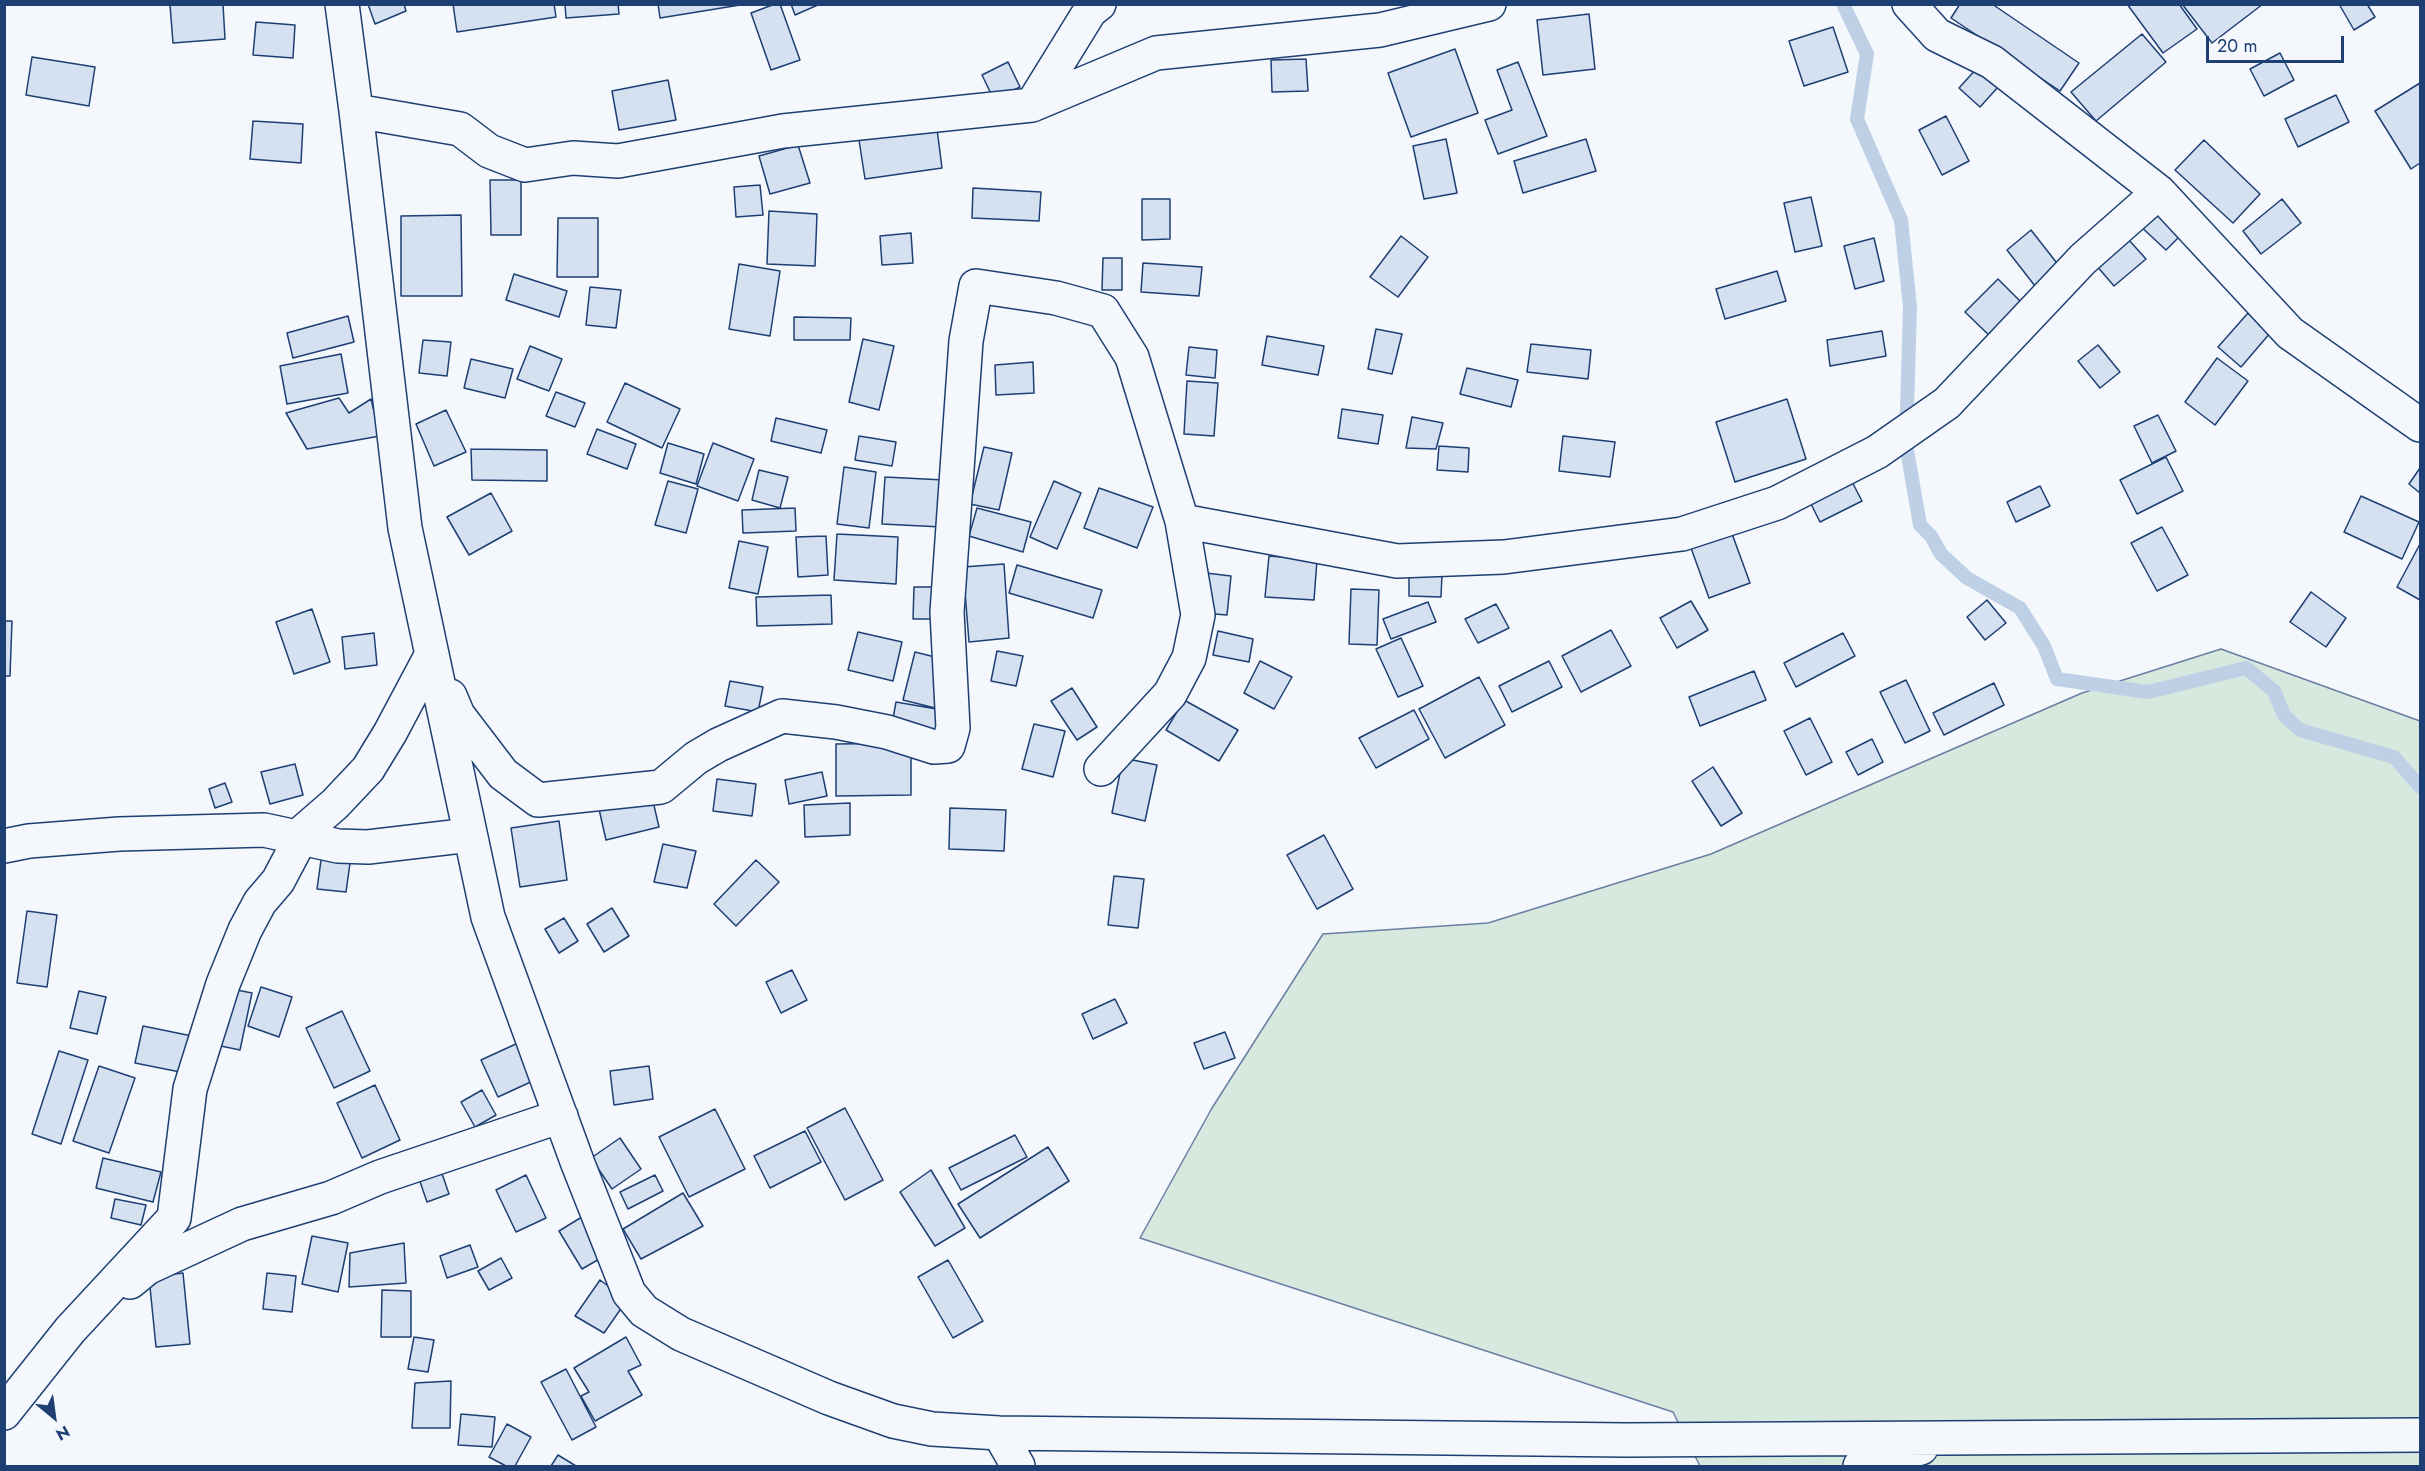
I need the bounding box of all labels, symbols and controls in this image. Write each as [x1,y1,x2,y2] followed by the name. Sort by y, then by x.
[2209,24,2347,62] scale bar
[2217,33,2257,59] text: 20 m
[24,1387,84,1447] north arrow
[52,1420,74,1446] text: N

